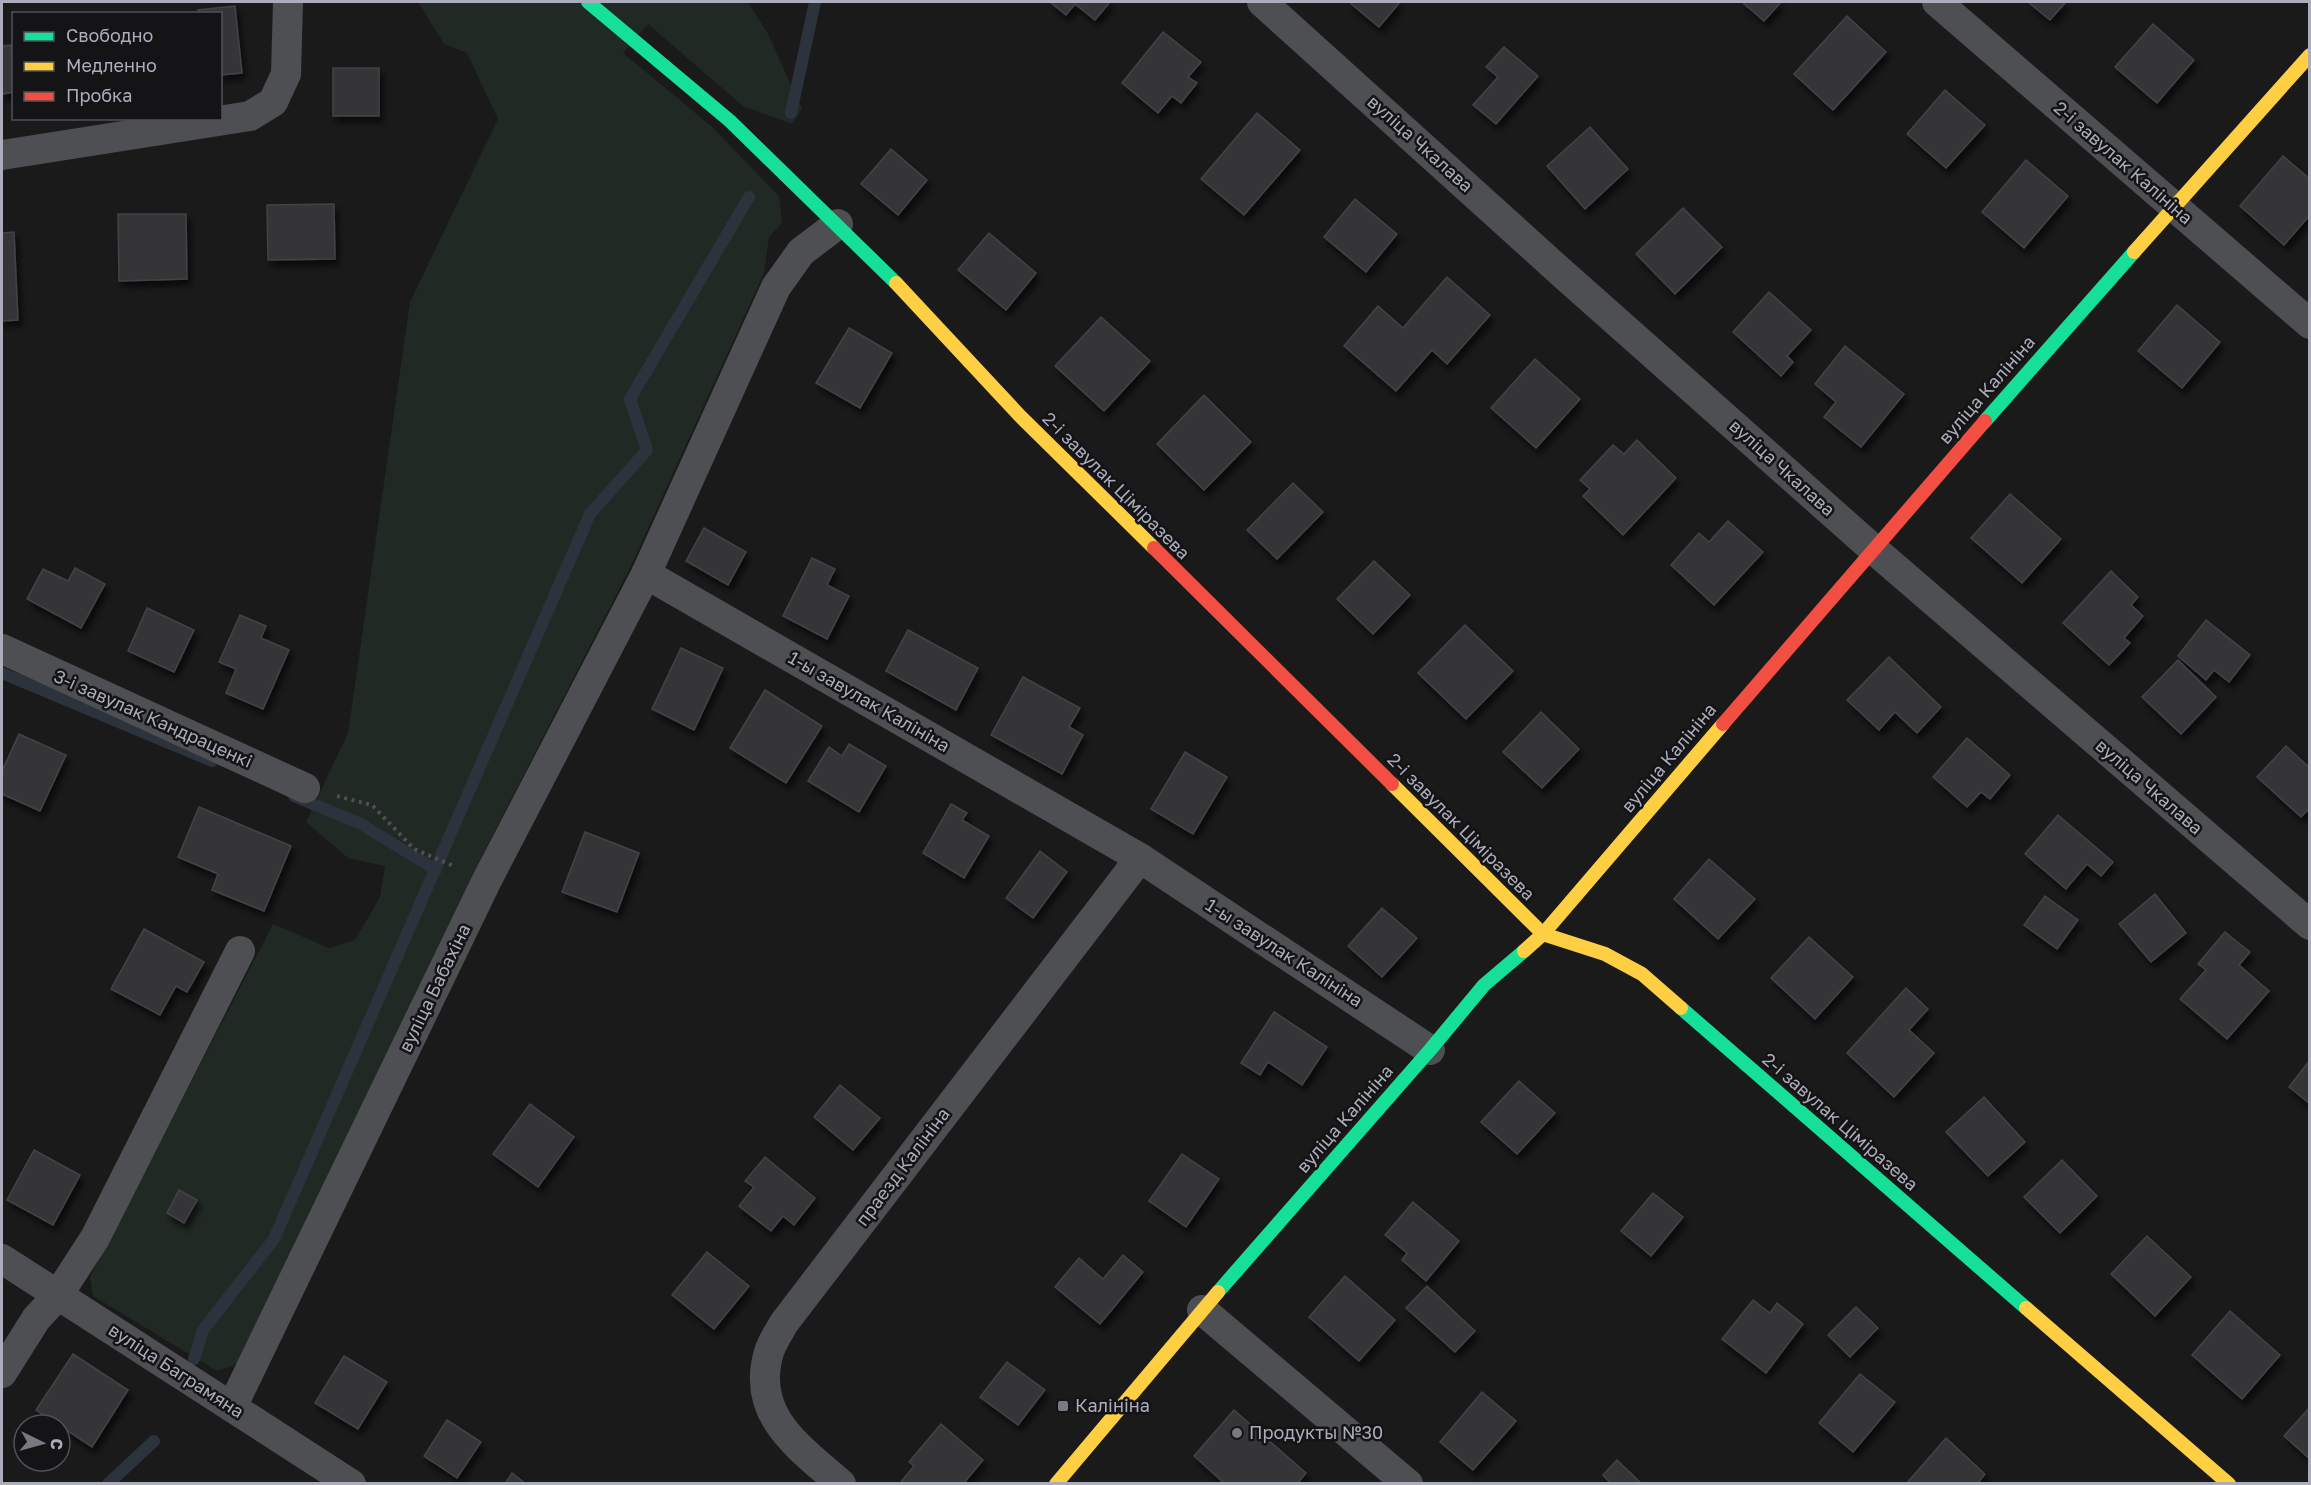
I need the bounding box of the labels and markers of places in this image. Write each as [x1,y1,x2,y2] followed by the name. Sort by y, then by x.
[1075,1394,1150,1416] place label: Калініна
[1056,1399,1070,1413] marker: Калініна
[1249,1421,1383,1443] place label: Продукты №30
[1230,1426,1244,1440] marker: Продукты №30

